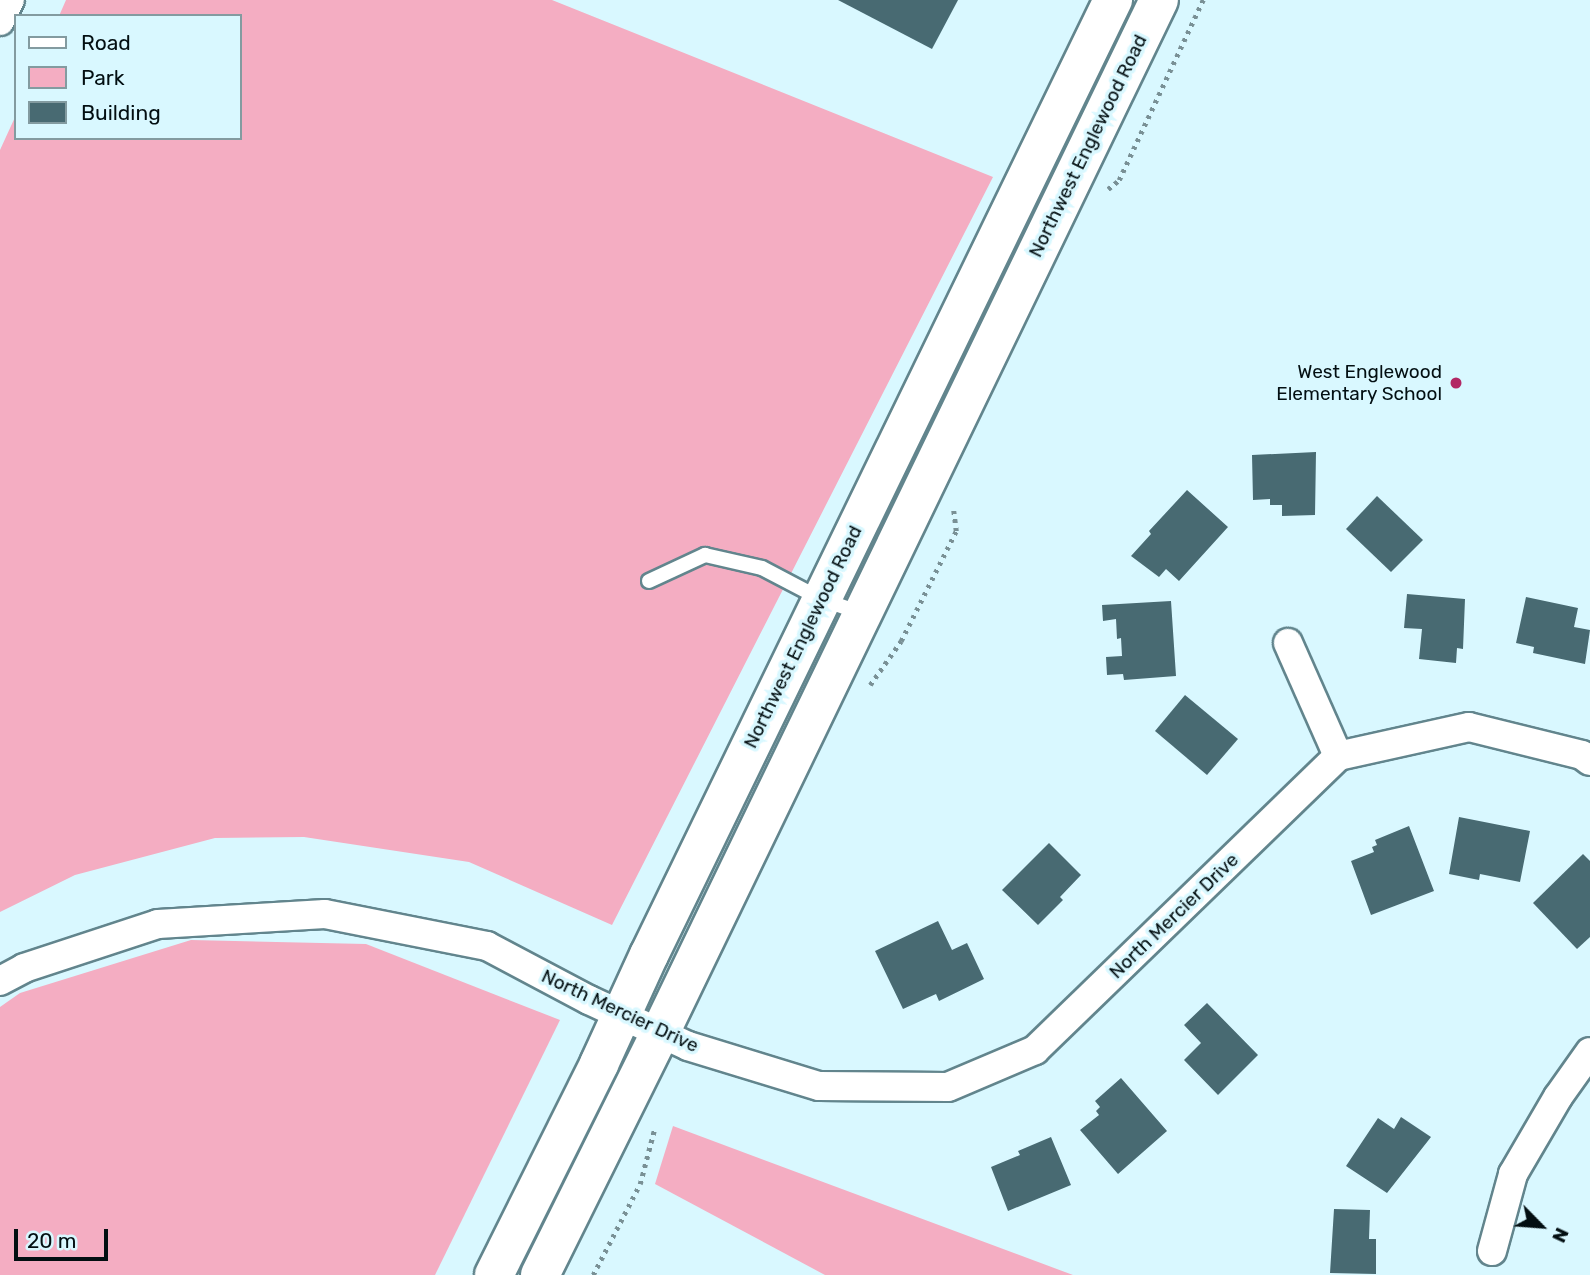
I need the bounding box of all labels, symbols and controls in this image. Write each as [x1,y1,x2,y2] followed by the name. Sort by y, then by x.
[14,14,242,140] legend
[81,30,131,55] text: Road
[1024,31,1152,261] street label: Northwest Englewood Road
[81,65,125,90] text: Park
[81,100,161,125] text: Building
[1276,361,1442,405] place label: West Englewood Elementary School
[1448,375,1464,391] marker: West Englewood Elementary School
[739,522,867,752] street label: Northwest Englewood Road
[1105,848,1243,984] street label: North Mercier Drive
[538,965,702,1057] street label: North Mercier Drive
[1506,1191,1576,1261] north arrow
[18,1216,112,1260] scale bar
[1547,1224,1574,1246] text: N
[27,1228,76,1253] text: 20 m

